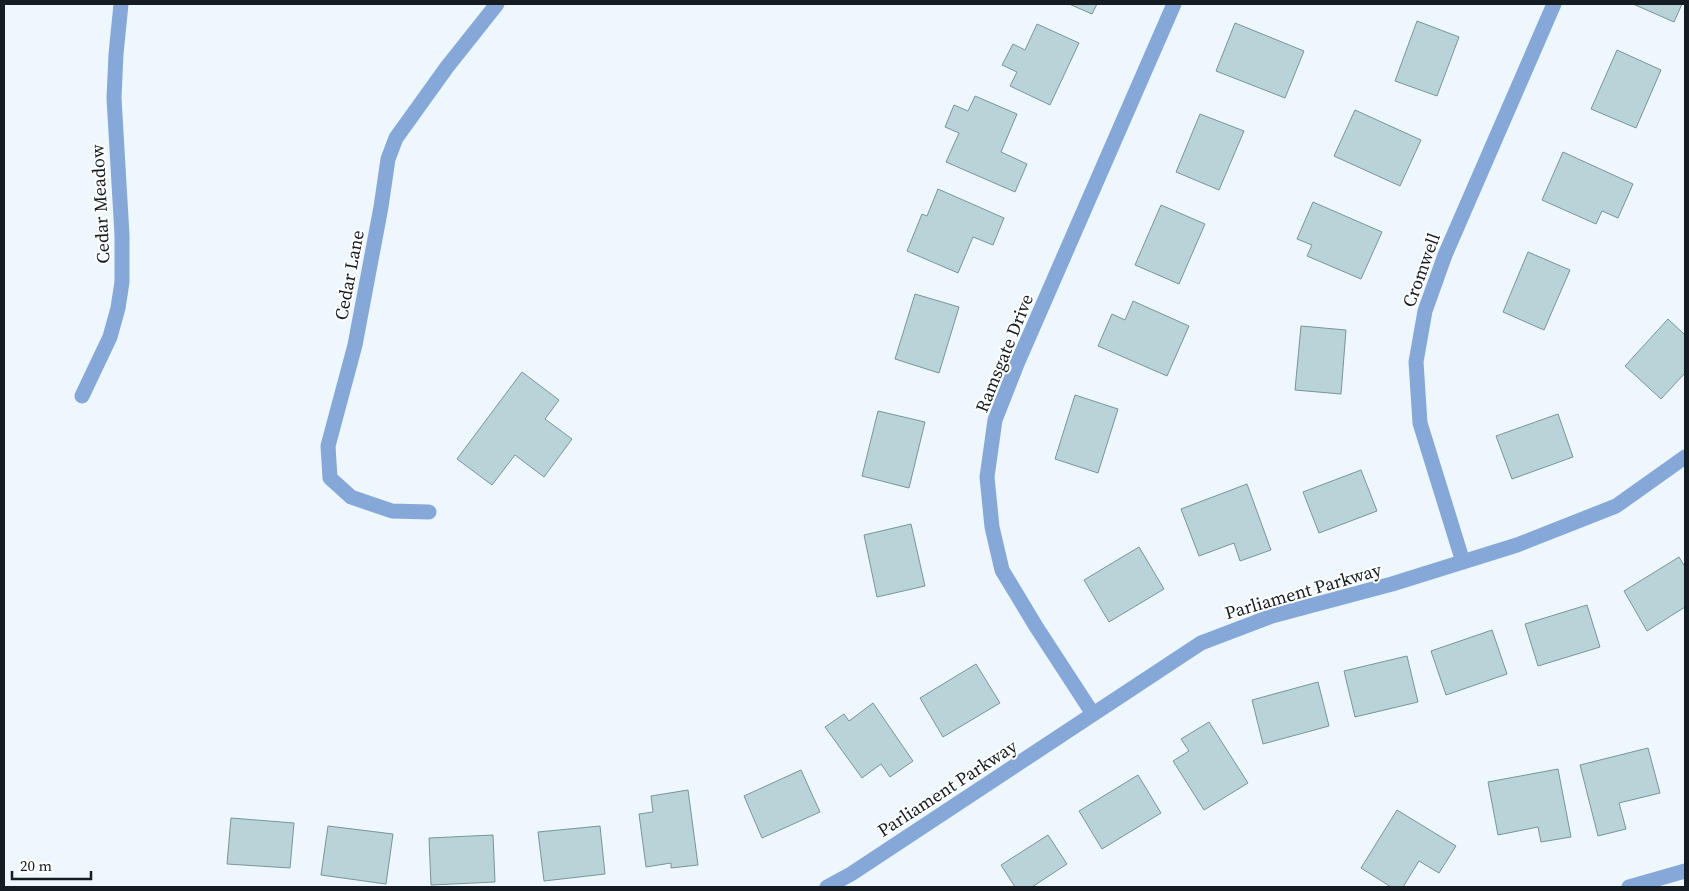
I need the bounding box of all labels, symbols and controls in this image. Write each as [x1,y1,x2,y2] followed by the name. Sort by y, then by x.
[84,144,116,264] street label: Cedar Meadow
[328,228,370,322] street label: Cedar Lane
[1396,229,1446,311] street label: Cromwell
[969,290,1039,416] street label: Ramsgate Drive
[1222,556,1385,625] street label: Parliament Parkway
[872,733,1022,843] street label: Parliament Parkway
[12,848,91,880] scale bar
[20,855,52,876] text: 20 m

